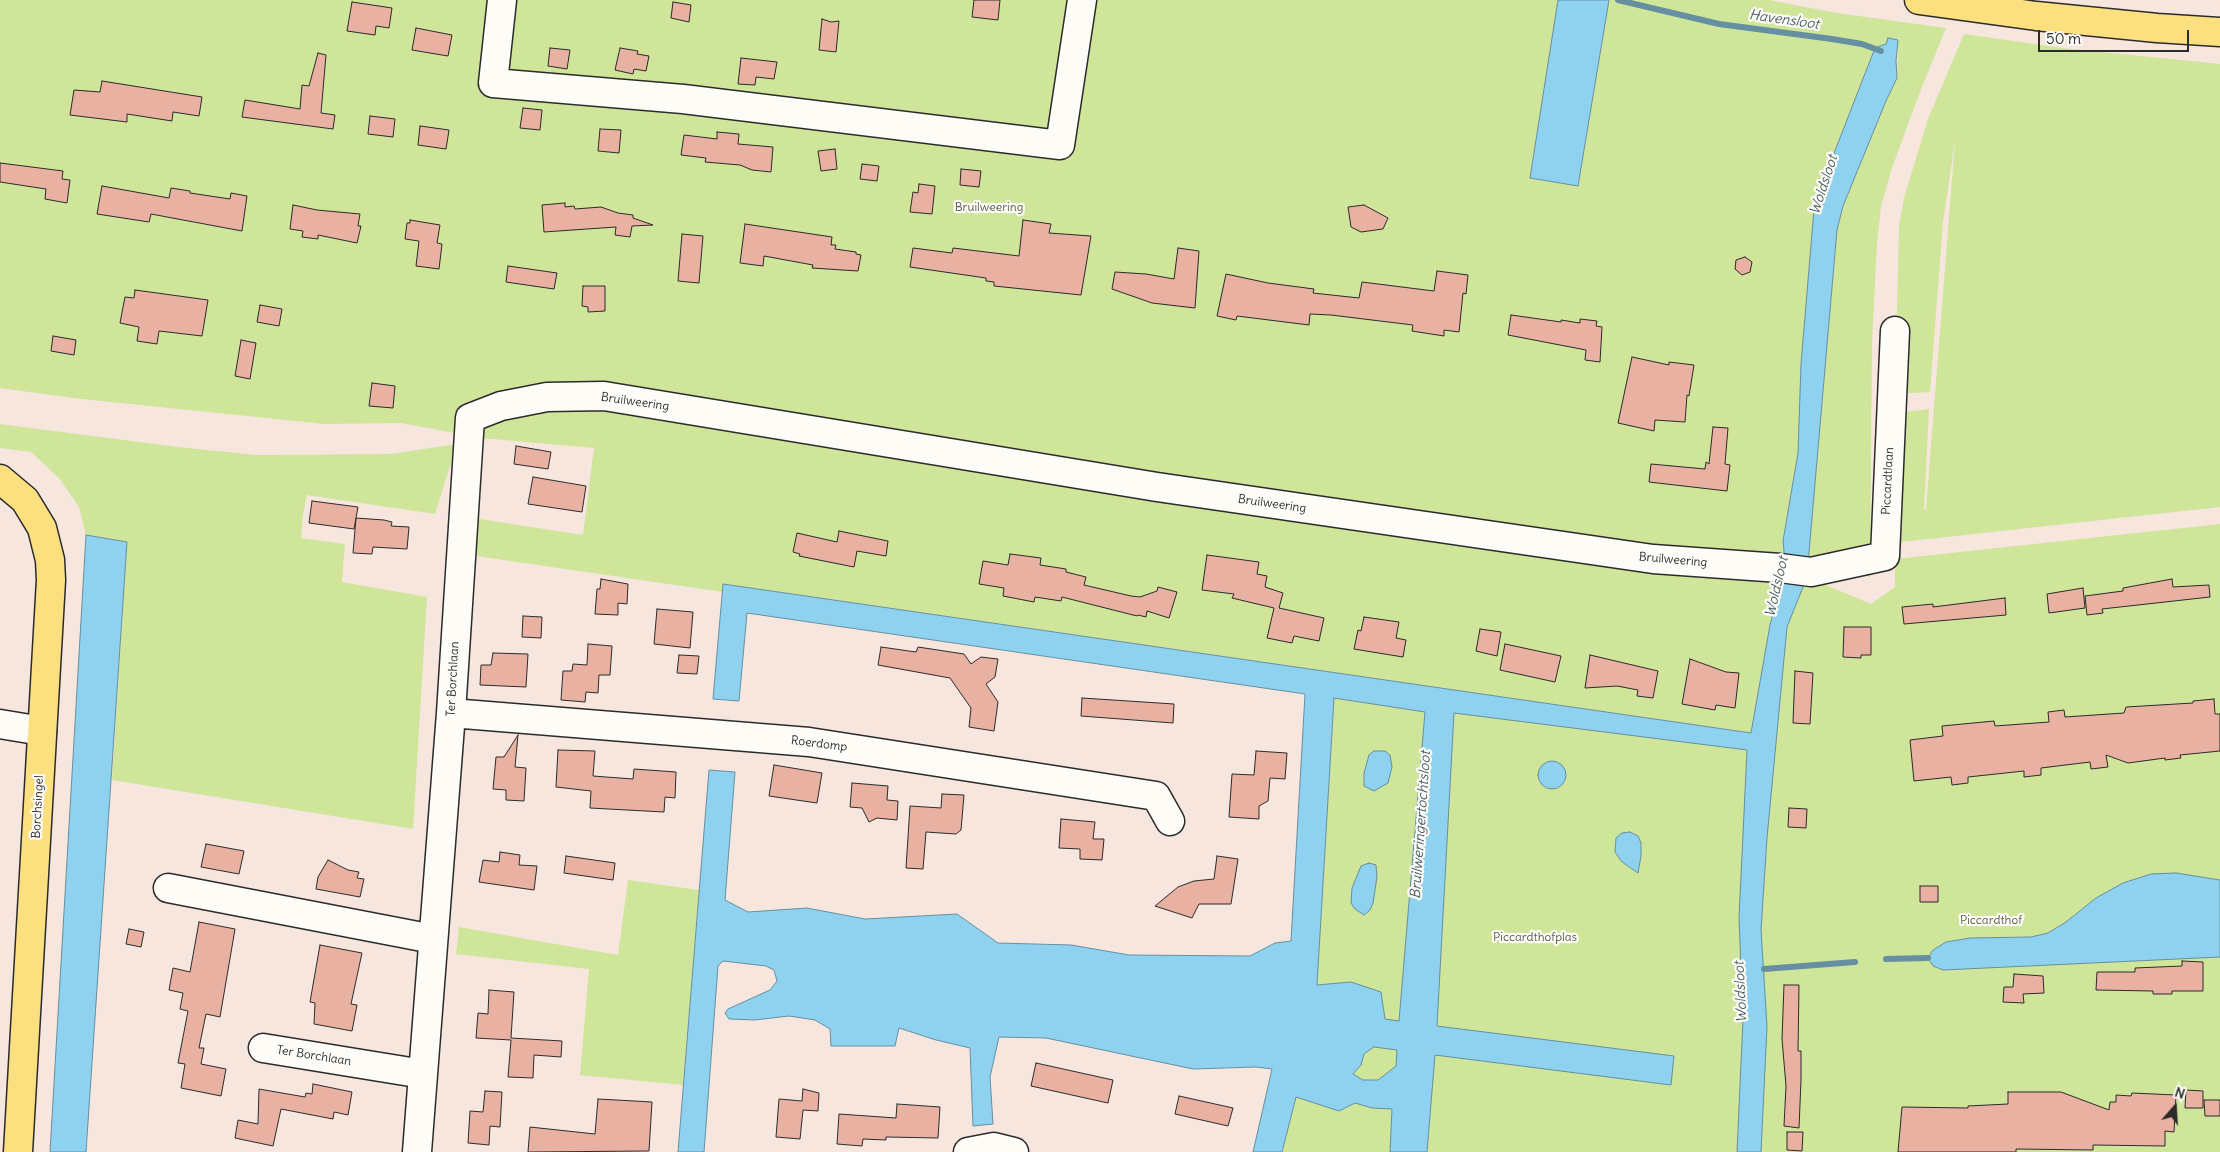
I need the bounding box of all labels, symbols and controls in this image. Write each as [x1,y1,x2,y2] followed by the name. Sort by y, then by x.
[1748,7,1820,33] water label: Havensloot
[2040,20,2191,52] scale bar
[2046,29,2081,48] text: 50 m
[1807,153,1841,217] water label: Woldsloot
[955,201,1023,215] park label: Bruilweering
[600,390,670,414] street label: Bruilweering
[1879,447,1897,515] street label: Piccardtlaan
[1237,492,1307,516] street label: Bruilweering
[1638,550,1708,570] street label: Bruilweering
[1762,555,1792,619] water label: Woldsloot
[444,641,462,717] street label: Ter Borchlaan
[790,733,848,755] street label: Roerdomp
[1407,751,1435,899] water label: Bruilweringertochtsloot
[29,775,47,839] street label: Borchsingel
[1960,914,2022,928] park label: Piccardthof
[1493,931,1577,945] park label: Piccardthofplas
[1731,961,1751,1023] water label: Woldsloot
[276,1043,352,1069] street label: Ter Borchlaan
[2150,1082,2200,1132] north arrow
[2172,1083,2187,1103] text: N

